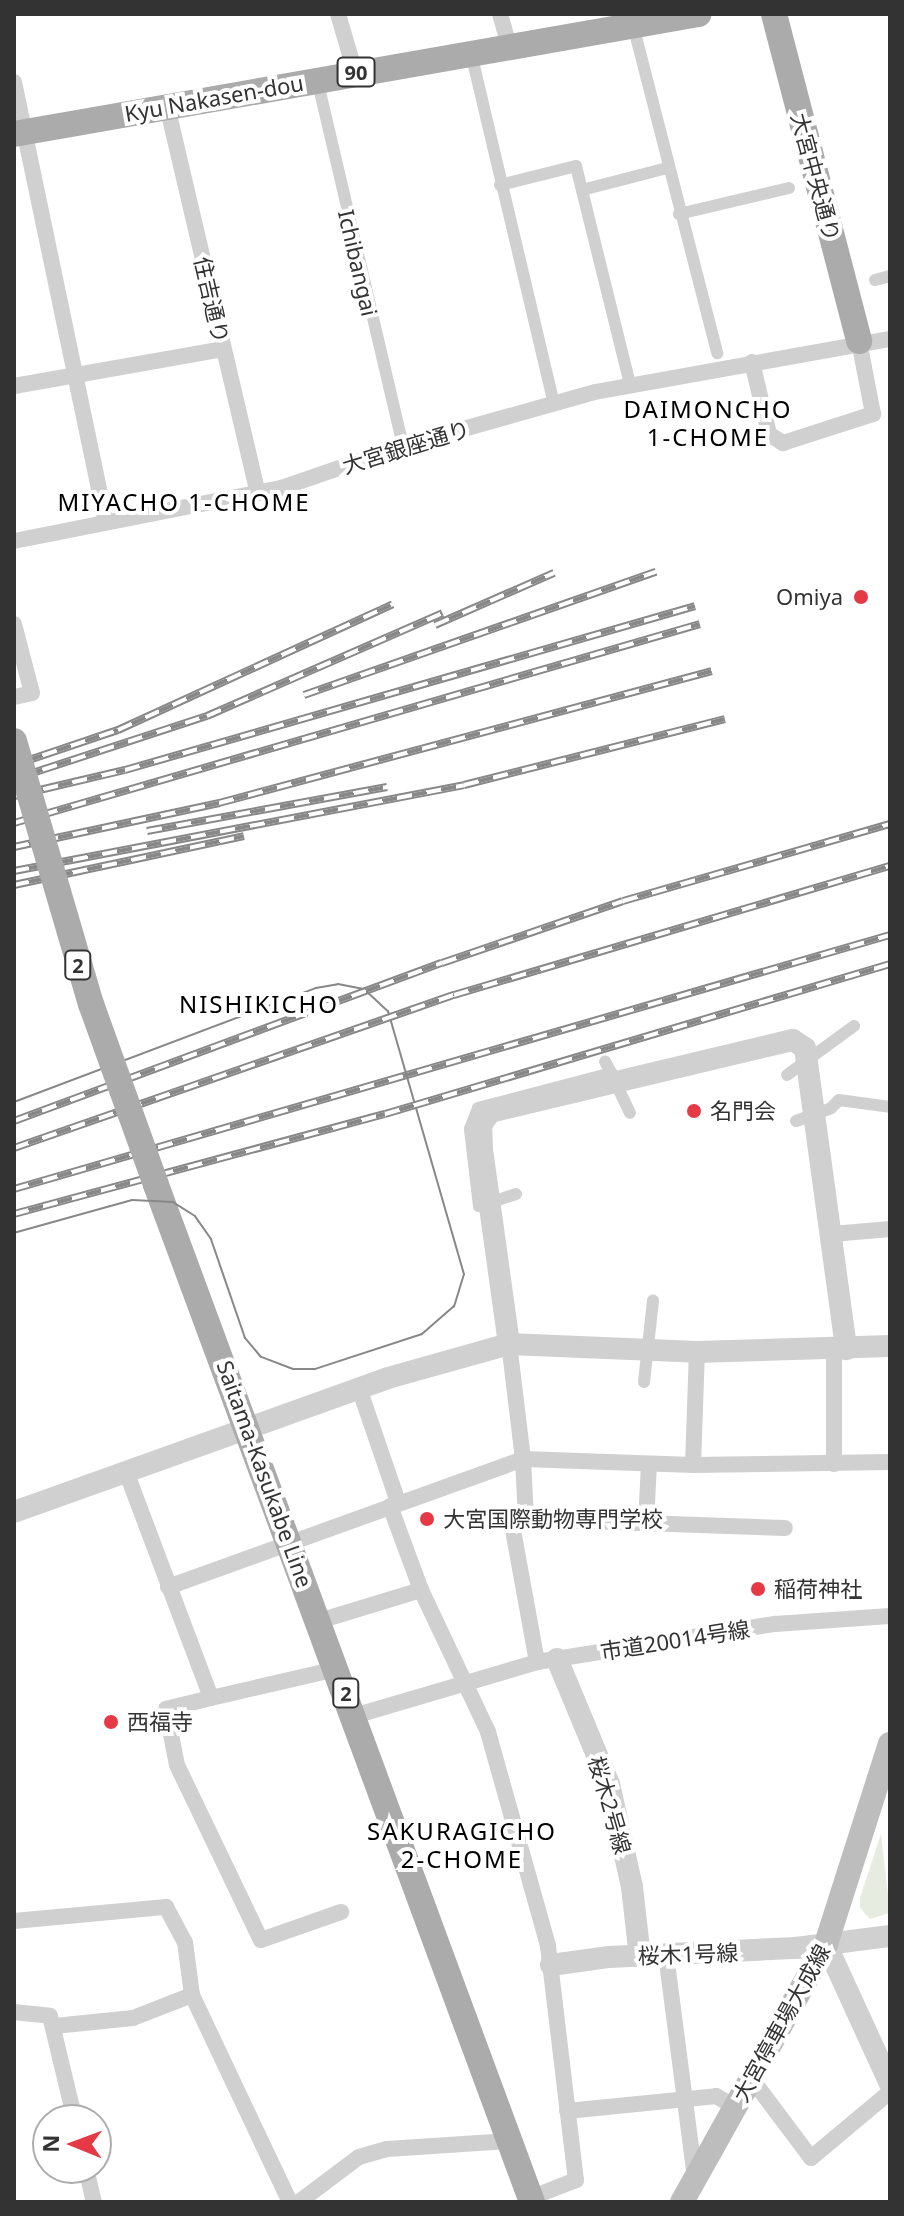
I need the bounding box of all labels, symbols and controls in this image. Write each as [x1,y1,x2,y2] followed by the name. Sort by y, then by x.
[336,56,376,88] road number: 90
[122,69,306,127] street label: Kyu Nakasen-dou
[786,110,846,244] street label: 大宮中央通り
[333,207,383,319] street label: Ichibangai
[189,254,235,346] street label: 住吉通り
[624,395,792,451] district label: DAIMONCHO 1-CHOME
[339,415,473,479] street label: 大宮銀座通り
[57,488,311,516] district label: MIYACHO 1-CHOME
[776,584,843,610] place label: Omiya
[850,586,872,608] marker: Omiya
[64,949,92,981] road number: 2
[179,990,339,1018] district label: NISHIKICHO
[710,1098,776,1124] place label: 名門会
[685,1102,703,1120] marker: 名門会
[212,1357,318,1591] street label: Saitama-Kasukabe Line
[443,1506,663,1532] place label: 大宮国際動物専門学校
[418,1510,436,1528] marker: 大宮国際動物専門学校
[774,1576,862,1602] place label: 稲荷神社
[749,1580,767,1598] marker: 稲荷神社
[598,1615,752,1665] street label: 市道20014号線
[332,1677,360,1709] road number: 2
[127,1709,193,1735] place label: 西福寺
[102,1713,120,1731] marker: 西福寺
[583,1753,637,1857] street label: 桜木2号線
[367,1817,557,1873] district label: SAKURAGICHO 2-CHOME
[637,1939,739,1969] street label: 桜木1号線
[727,1940,835,2106] street label: 大宮停車場大成線
[32,2104,112,2184] north arrow
[35,2134,65,2153] text: N

